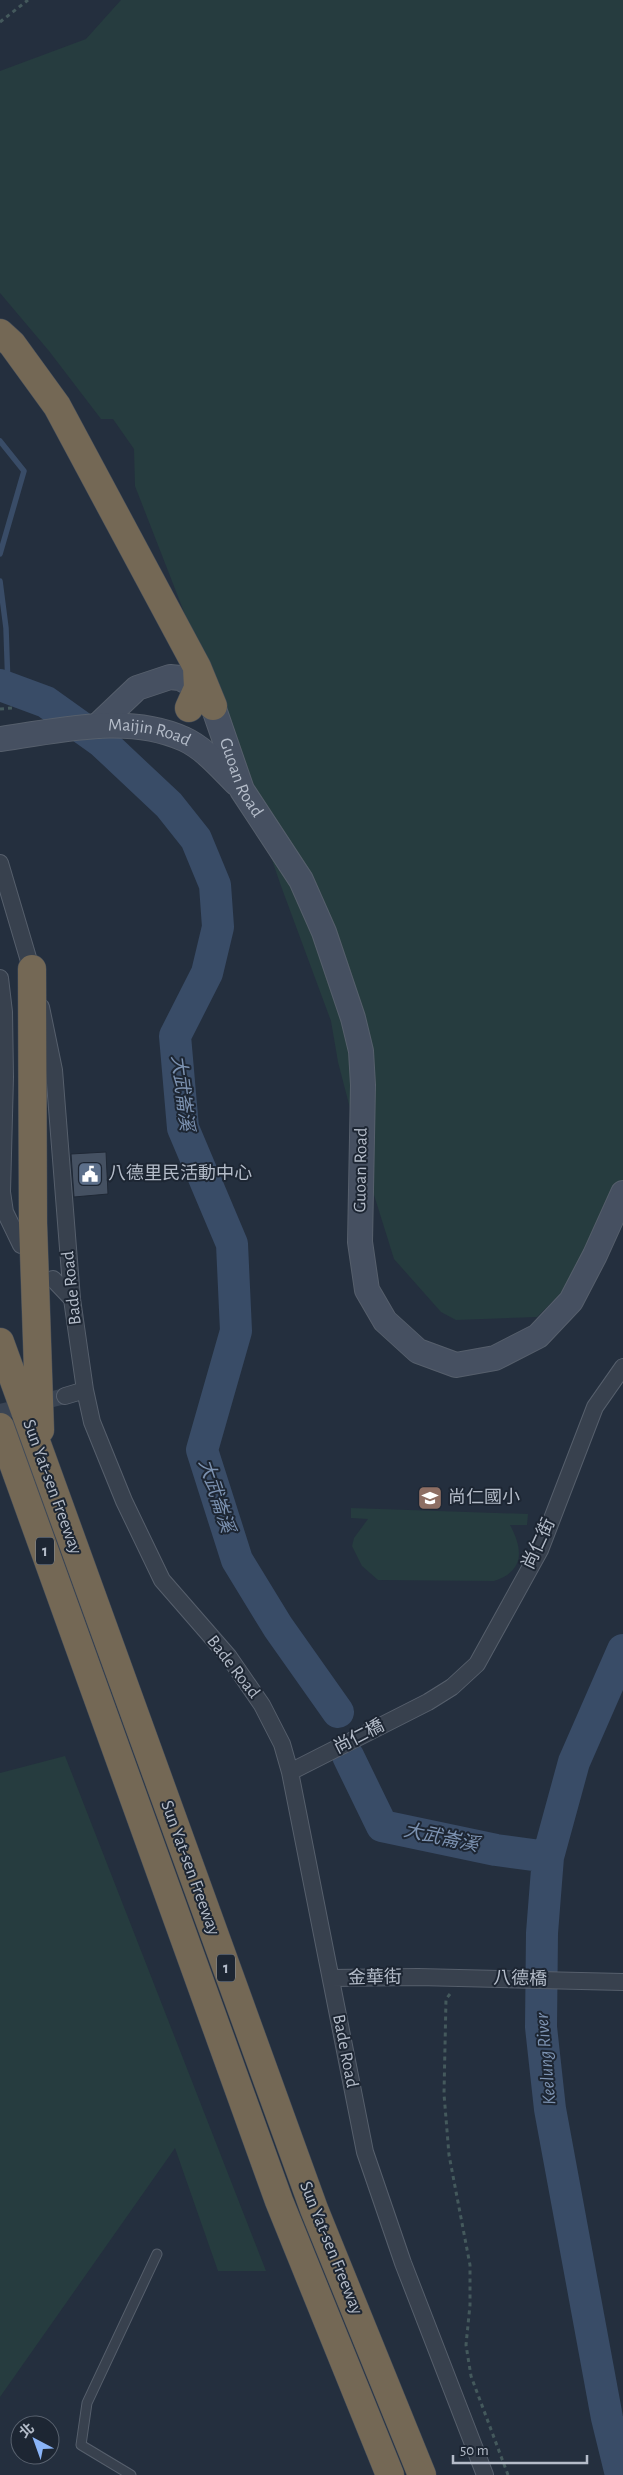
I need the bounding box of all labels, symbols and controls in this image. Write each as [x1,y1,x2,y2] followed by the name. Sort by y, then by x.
[108,716,194,750] street label: Maijin Road
[216,736,266,820] street label: Guoan Road
[168,1054,197,1135] water label: 大武崙溪
[351,1128,371,1212] street label: Guoan Road
[77,1161,103,1187] public building icon: 八德里民活動中心
[108,1163,252,1183] place label: 八德里民活動中心
[59,1250,85,1326] street label: Bade Road
[19,1417,85,1557] street label: Sun Yat-sen Freeway
[195,1457,239,1538] water label: 大武崙溪
[417,1485,443,1511] school or university icon: 尚仁國小
[448,1487,520,1507] place label: 尚仁國小
[518,1515,559,1572] street label: 尚仁街
[36,1538,54,1564] road number: 1
[203,1632,263,1702] street label: Bade Road
[330,1715,387,1757] street label: 尚仁橋
[157,1798,223,1938] street label: Sun Yat-sen Freeway
[402,1820,483,1856] water label: 大武崙溪
[217,1955,235,1982] road number: 1
[348,1967,402,1987] street label: 金華街
[493,1968,547,1988] street label: 八德橋
[532,2011,559,2106] water label: Keelung River
[329,2013,361,2089] street label: Bade Road
[296,2179,366,2317] street label: Sun Yat-sen Freeway
[10,2415,60,2465] north arrow
[17,2420,37,2441] text: 北
[453,2432,587,2464] scale bar
[460,2443,489,2458] text: 50 m

